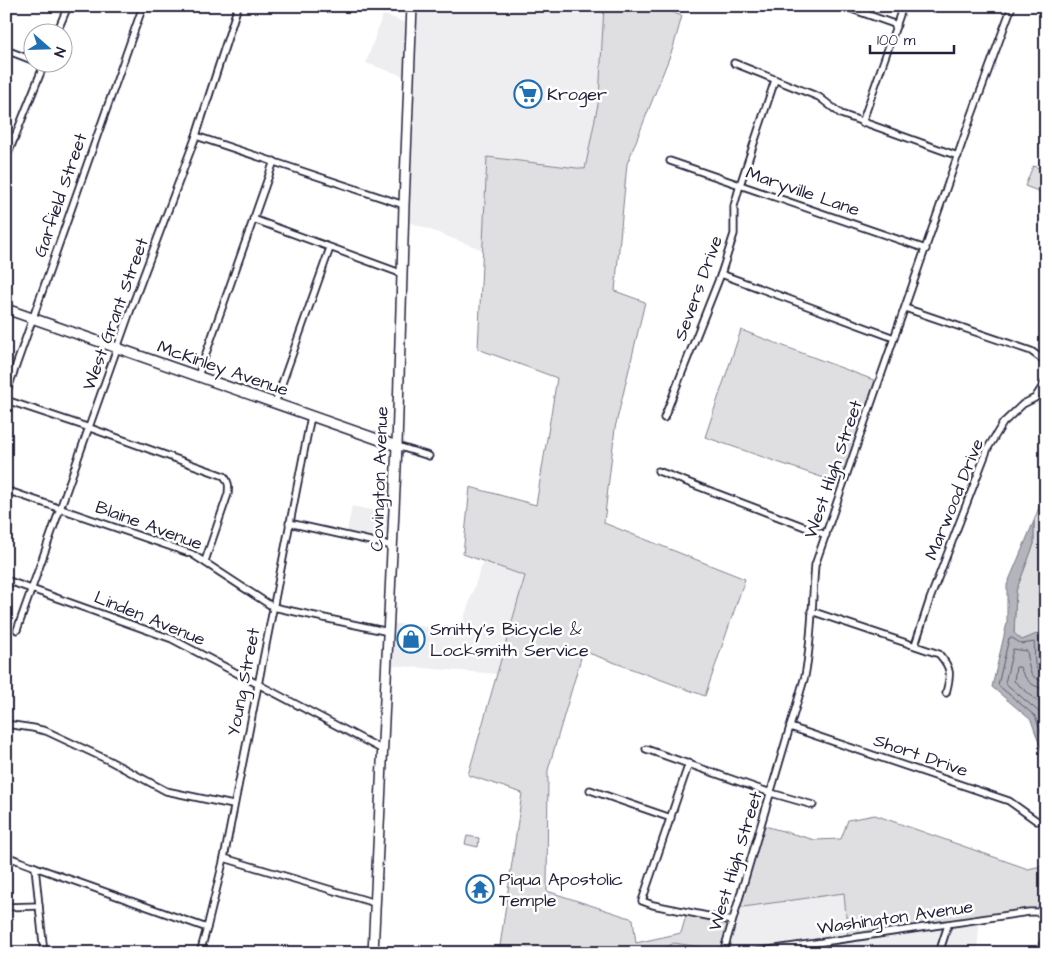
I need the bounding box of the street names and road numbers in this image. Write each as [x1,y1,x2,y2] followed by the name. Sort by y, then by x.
[28,129,94,260] street label: Garfield Street
[742,160,863,224] street label: Maryville Lane
[668,232,729,344] street label: Severs Drive
[76,234,155,394] street label: West Grant Street
[154,334,292,404] street label: McKinley Avenue
[798,396,870,542] street label: West High Street
[364,406,396,552] street label: Covington Avenue
[919,435,990,563] street label: Marwood Drive
[92,495,206,556] street label: Blaine Avenue
[90,585,209,652] street label: Linden Avenue
[221,625,267,739] street label: Young Street
[870,728,972,783] street label: Short Drive
[702,788,770,934] street label: West High Street
[816,894,975,942] street label: Washington Avenue

